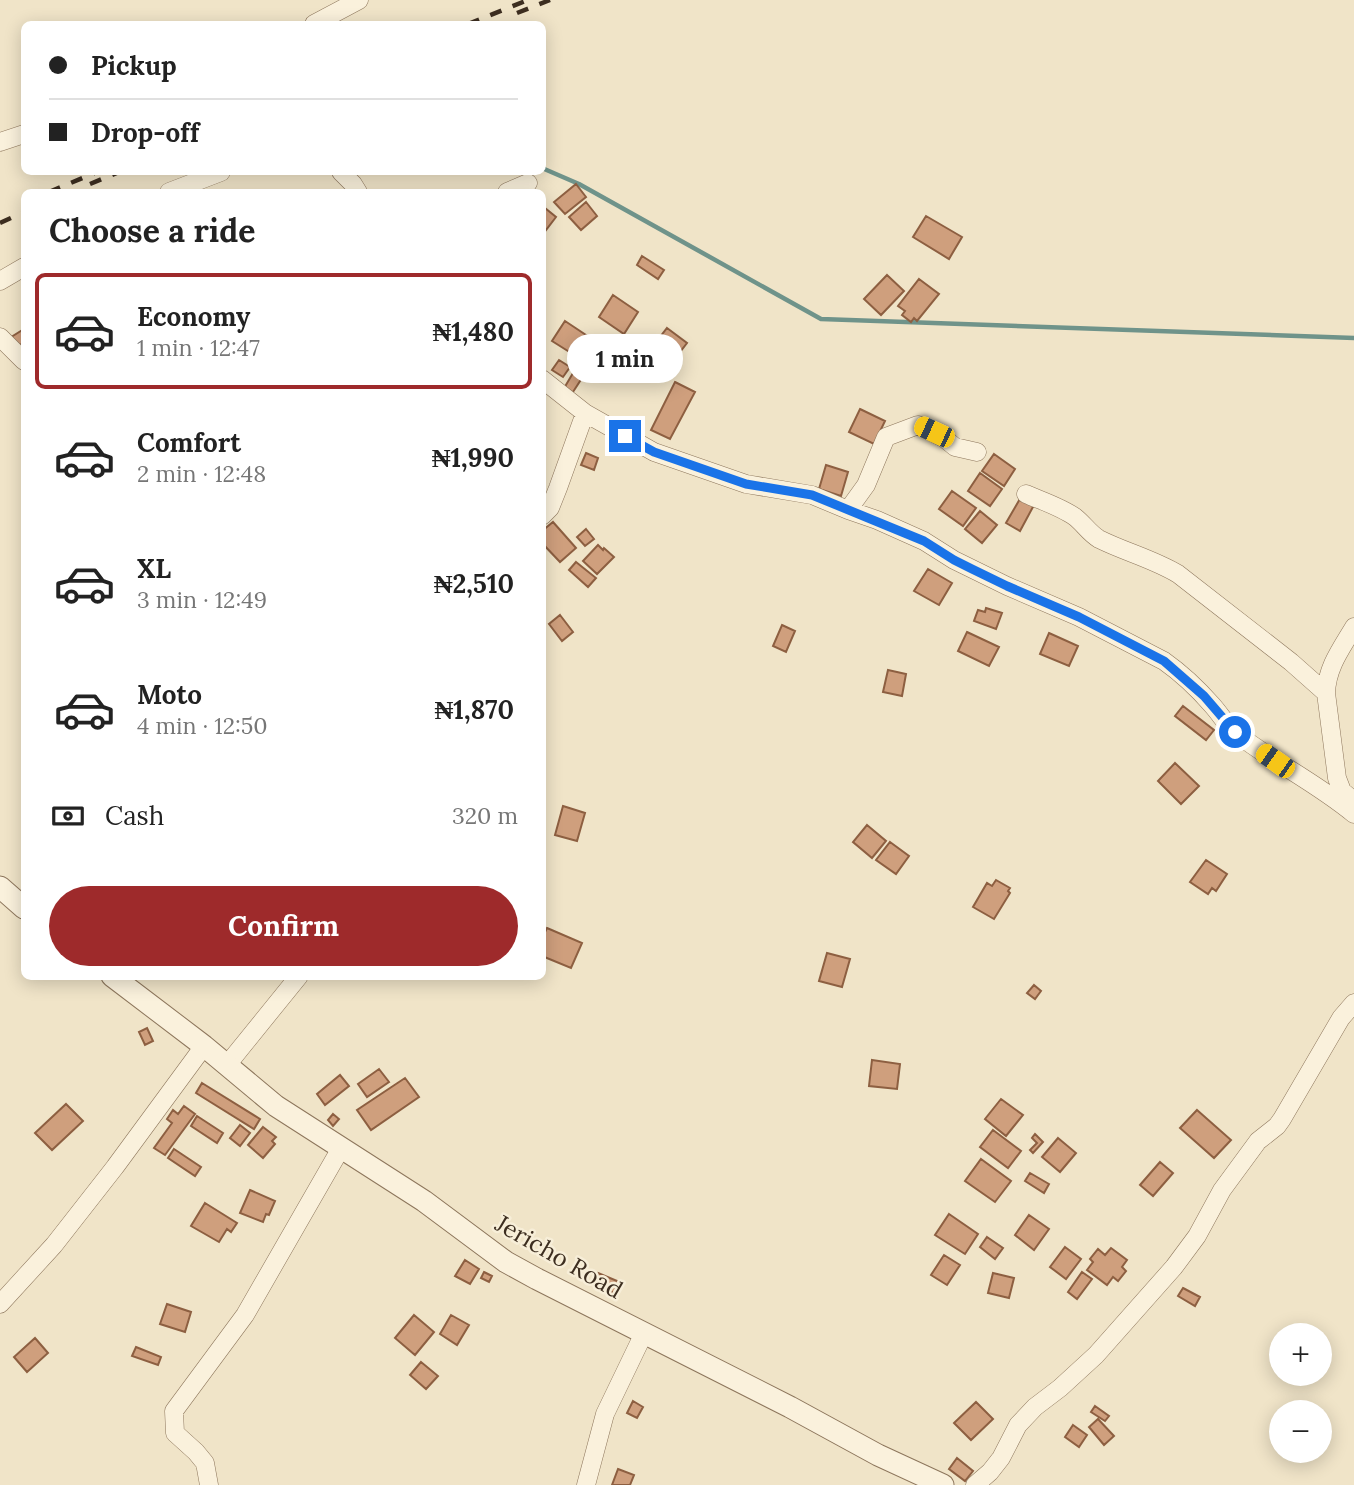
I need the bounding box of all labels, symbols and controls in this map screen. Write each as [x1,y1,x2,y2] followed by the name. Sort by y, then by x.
[91,49,177,82] text: Pickup
[91,116,199,149] text: Drop-off
[49,210,256,251] text: Choose a ride
[53,300,116,363] icon: car
[137,300,250,333] text: Economy
[433,315,514,348] text: ₦1,480
[137,333,260,362] text: 1 min · 12:47
[567,334,683,384] callout: 1 min
[596,344,654,373] text: 1 min
[911,414,958,450] car
[609,420,641,452] route end
[53,426,116,489] icon: car
[137,426,241,459] text: Comfort
[432,441,514,474] text: ₦1,990
[137,459,266,488] text: 2 min · 12:48
[53,552,116,615] icon: car
[137,552,171,585] text: XL
[434,567,514,600] text: ₦2,510
[137,585,267,614] text: 3 min · 12:49
[53,678,116,741] icon: car
[137,678,202,711] text: Moto
[435,693,514,726] text: ₦1,870
[137,711,268,740] text: 4 min · 12:50
[1219,716,1251,748] route start
[1252,740,1299,782] car
[49,797,87,835] icon: cash
[105,799,164,832] text: Cash
[452,801,518,830] text: 320 m
[49,886,518,966] button: Confirm
[489,1207,628,1305] street label: Jericho Road
[1269,1323,1332,1463] map controls
[1269,1323,1332,1386] button: +
[1269,1400,1332,1463] button: −

